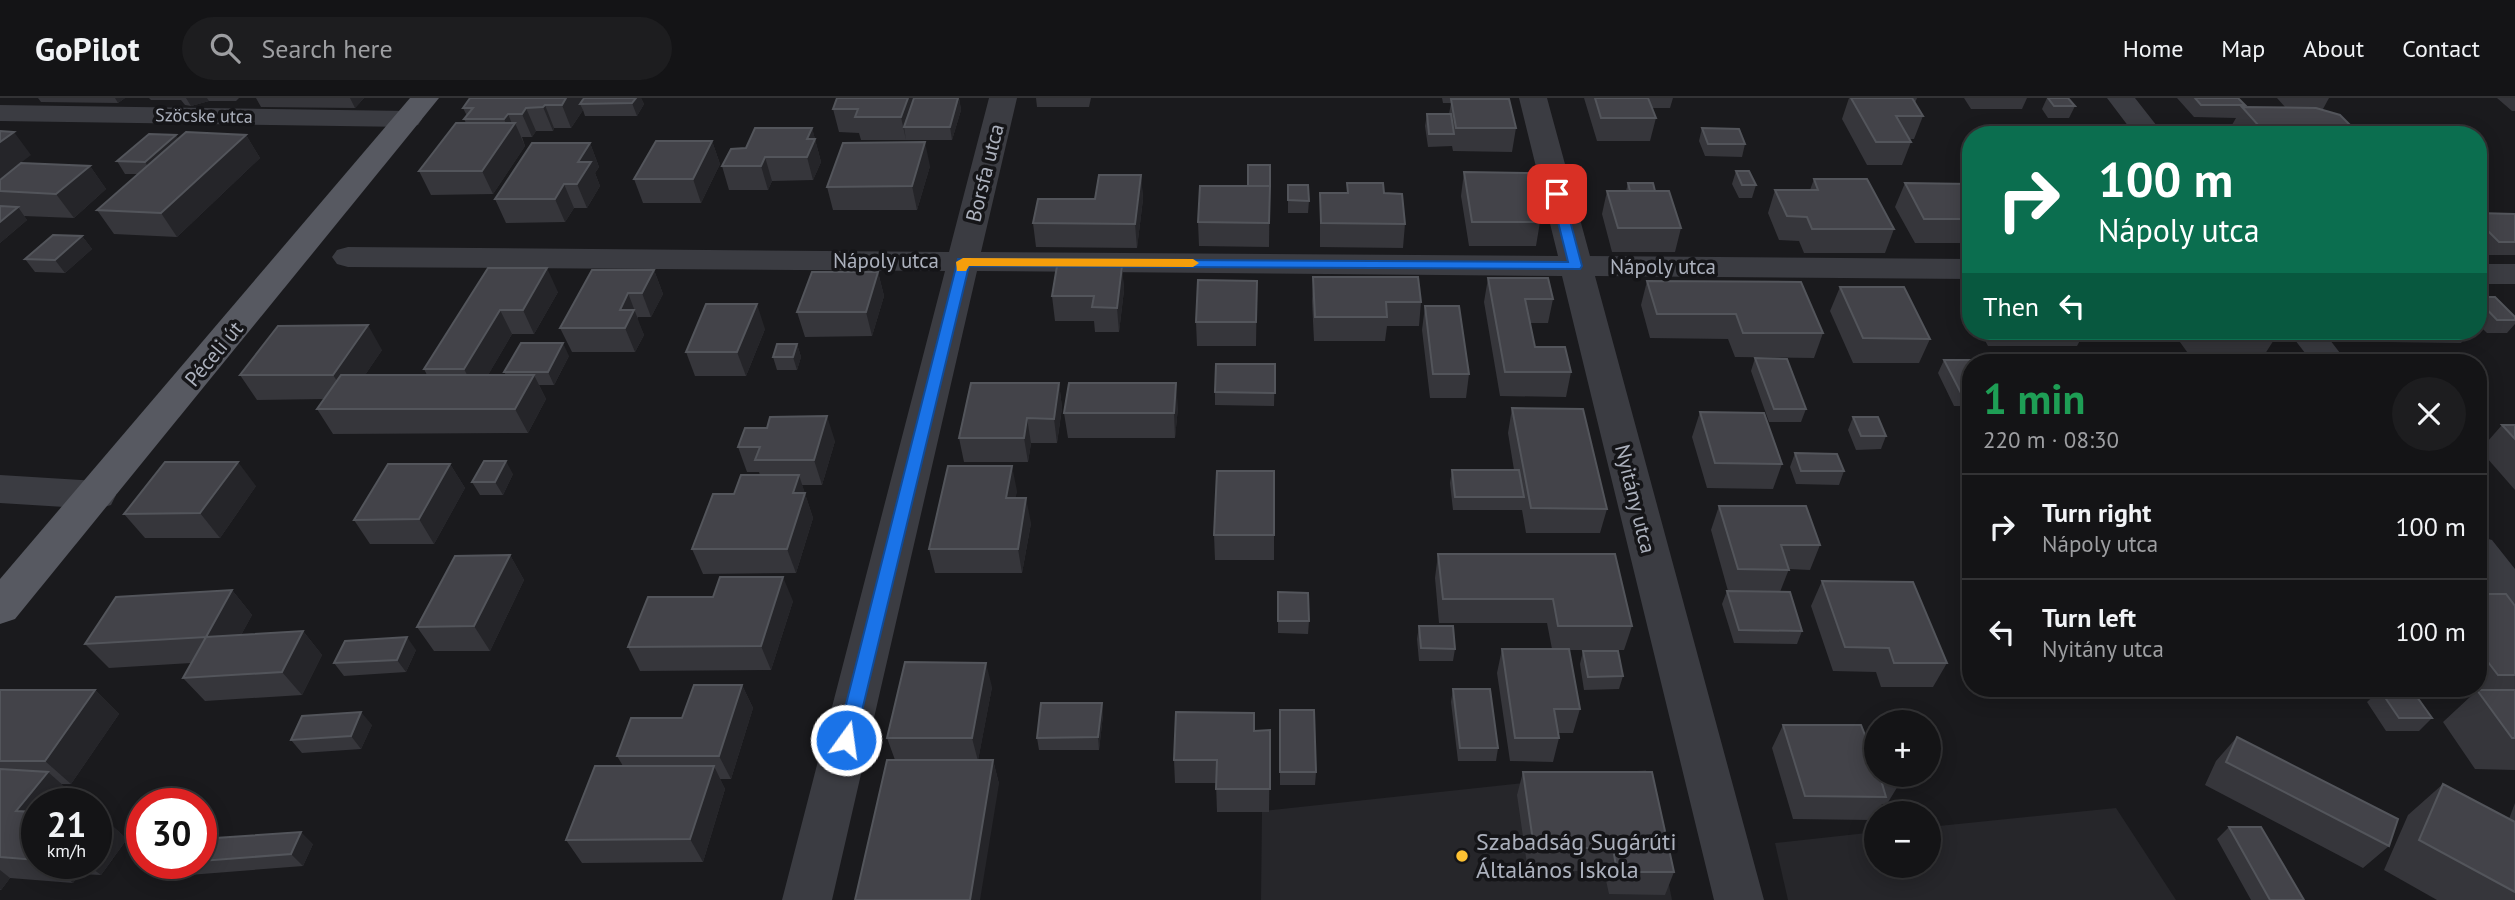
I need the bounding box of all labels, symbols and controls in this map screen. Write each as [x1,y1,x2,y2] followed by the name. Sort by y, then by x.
[182,17,672,80] search box
[35,27,140,70] text: GoPilot
[206,29,244,67] icon: search
[262,32,393,65] text: Search here
[2123,33,2183,64] text: Home
[2221,33,2265,64] text: Map
[2303,33,2364,64] text: About
[2402,33,2480,64] text: Contact
[155,103,253,128] street label: Szöcske utca
[959,121,1010,225] street label: Borsfa utca
[2098,147,2233,211] text: 100 m
[1983,154,2074,245] icon: right
[1527,164,1587,224] pin
[1538,175,1576,213] icon: arrive
[2098,209,2260,251] text: Nápoly utca
[833,247,939,274] street label: Nápoly utca
[1610,253,1716,280] street label: Nápoly utca
[2053,287,2091,325] icon: left
[1983,290,2039,323] text: Then
[179,316,249,392] street label: Péceli út
[1983,371,2085,426] text: 1 min
[2392,377,2466,451] button: close
[1983,425,2119,454] text: 220 m · 08:30
[1609,442,1662,556] street label: Nyitány utca
[2042,496,2151,529] text: Turn right
[1983,508,2021,546] icon: right
[2395,510,2466,543] text: 100 m
[2042,529,2158,558] text: Nápoly utca
[2042,601,2136,634] text: Turn left
[1983,613,2021,651] icon: left
[2395,615,2466,648] text: 100 m
[2042,634,2164,663] text: Nyitány utca
[809,703,883,777] position arrow
[1864,710,1941,878] map controls
[1864,710,1941,787] button: +
[126,788,217,879] speed limit sign: 30
[47,801,86,847] text: 21
[1864,801,1941,878] button: −
[1476,826,1677,885] place label: Szabadság Sugárúti Általános Iskola
[47,839,86,862] text: km/h
[1454,848,1470,864] marker: Szabadság Sugárúti Általános Iskola

